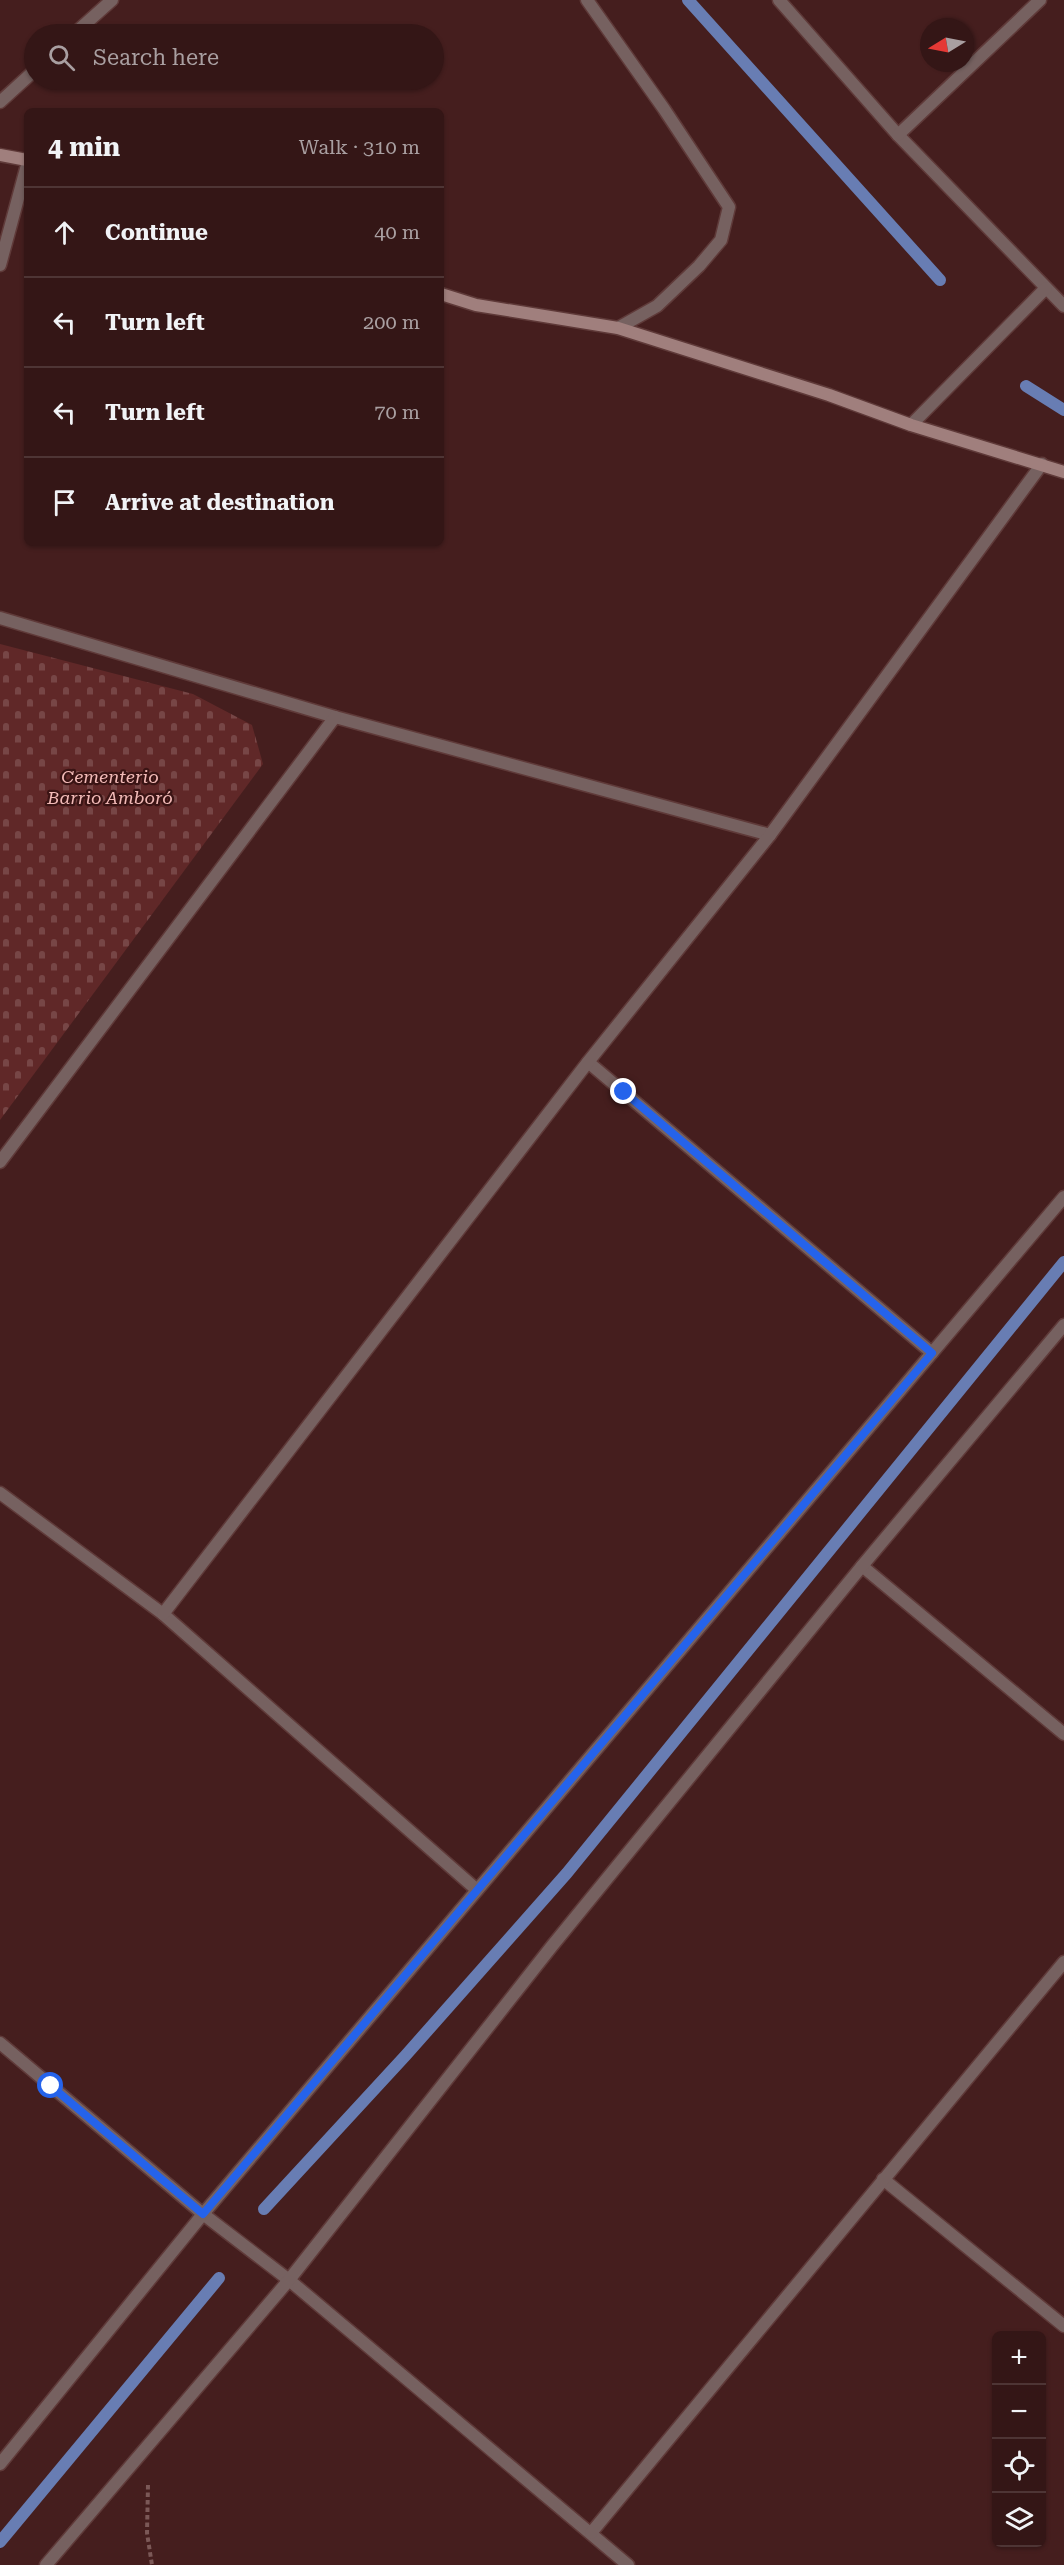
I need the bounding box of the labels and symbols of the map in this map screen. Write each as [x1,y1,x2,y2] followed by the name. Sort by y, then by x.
[920,18,974,72] north arrow
[46,766,173,808] park label: Cementerio Barrio Amboró
[610,1078,636,1104] route end
[37,2072,63,2098] route start

